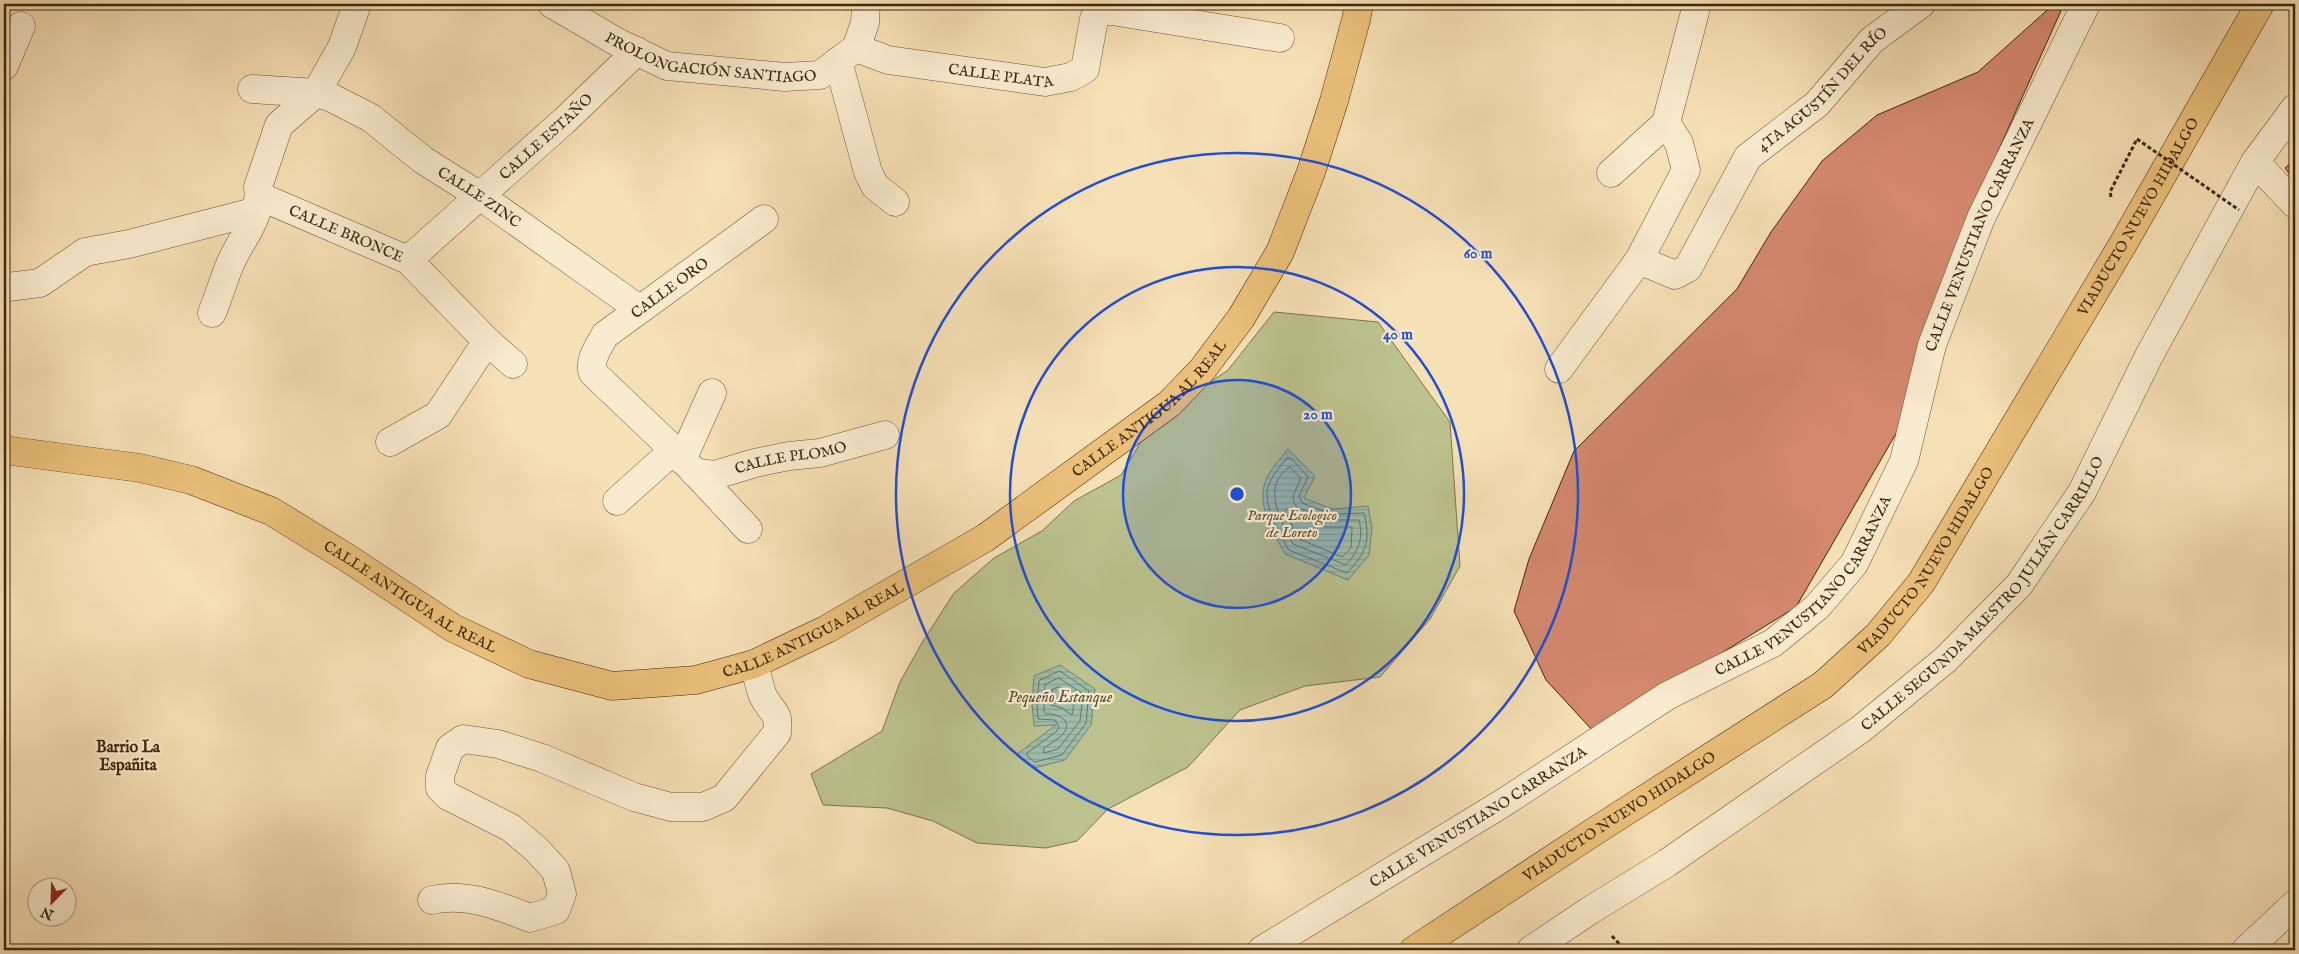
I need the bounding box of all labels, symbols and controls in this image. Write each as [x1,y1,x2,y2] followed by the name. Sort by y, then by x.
[1754,23,1891,156] street label: 4TA AGUSTÍN DEL RÍO
[602,28,817,87] street label: PROLONGACIÓN SANTIAGO
[947,59,1056,92] street label: CALLE PLATA
[495,89,597,184] street label: CALLE ESTAÑO
[1921,114,2038,353] street label: CALLE VENUSTIANO CARRANZA
[2072,114,2203,320] street label: VIADUCTO NUEVO HIDALGO
[434,162,525,232] street label: CALLE ZINC
[286,201,407,266] street label: CALLE BRONCE
[1464,244,1493,263] text: 60 m
[627,253,712,323] street label: CALLE ORO
[1383,325,1413,344] text: 40 m
[1068,336,1231,481] street label: CALLE ANTIGUA AL REAL
[1303,405,1333,424] text: 20 m
[732,437,849,478] street label: CALLE PLOMO
[1857,453,2108,735] street label: CALLE SEGUNDA MAESTRO JULIÁN CARRILLO
[1853,463,1998,659] street label: VIADUCTO NUEVO HIDALGO
[1228,485,1246,503] centre of rings
[1712,491,1896,680] street label: CALLE VENUSTIANO CARRANZA
[1247,506,1337,542] park label: Parque Ecologico de Loreto
[320,536,500,657] street label: CALLE ANTIGUA AL REAL
[720,577,907,682] street label: CALLE ANTIGUA AL REAL
[1008,688,1113,708] water label: Pequeño Estanque
[96,738,161,776] district label: Barrio La Españita
[1366,741,1591,892] street label: CALLE VENUSTIANO CARRANZA
[1518,747,1719,886] street label: VIADUCTO NUEVO HIDALGO
[28,876,78,926] north arrow
[38,902,57,924] text: N

